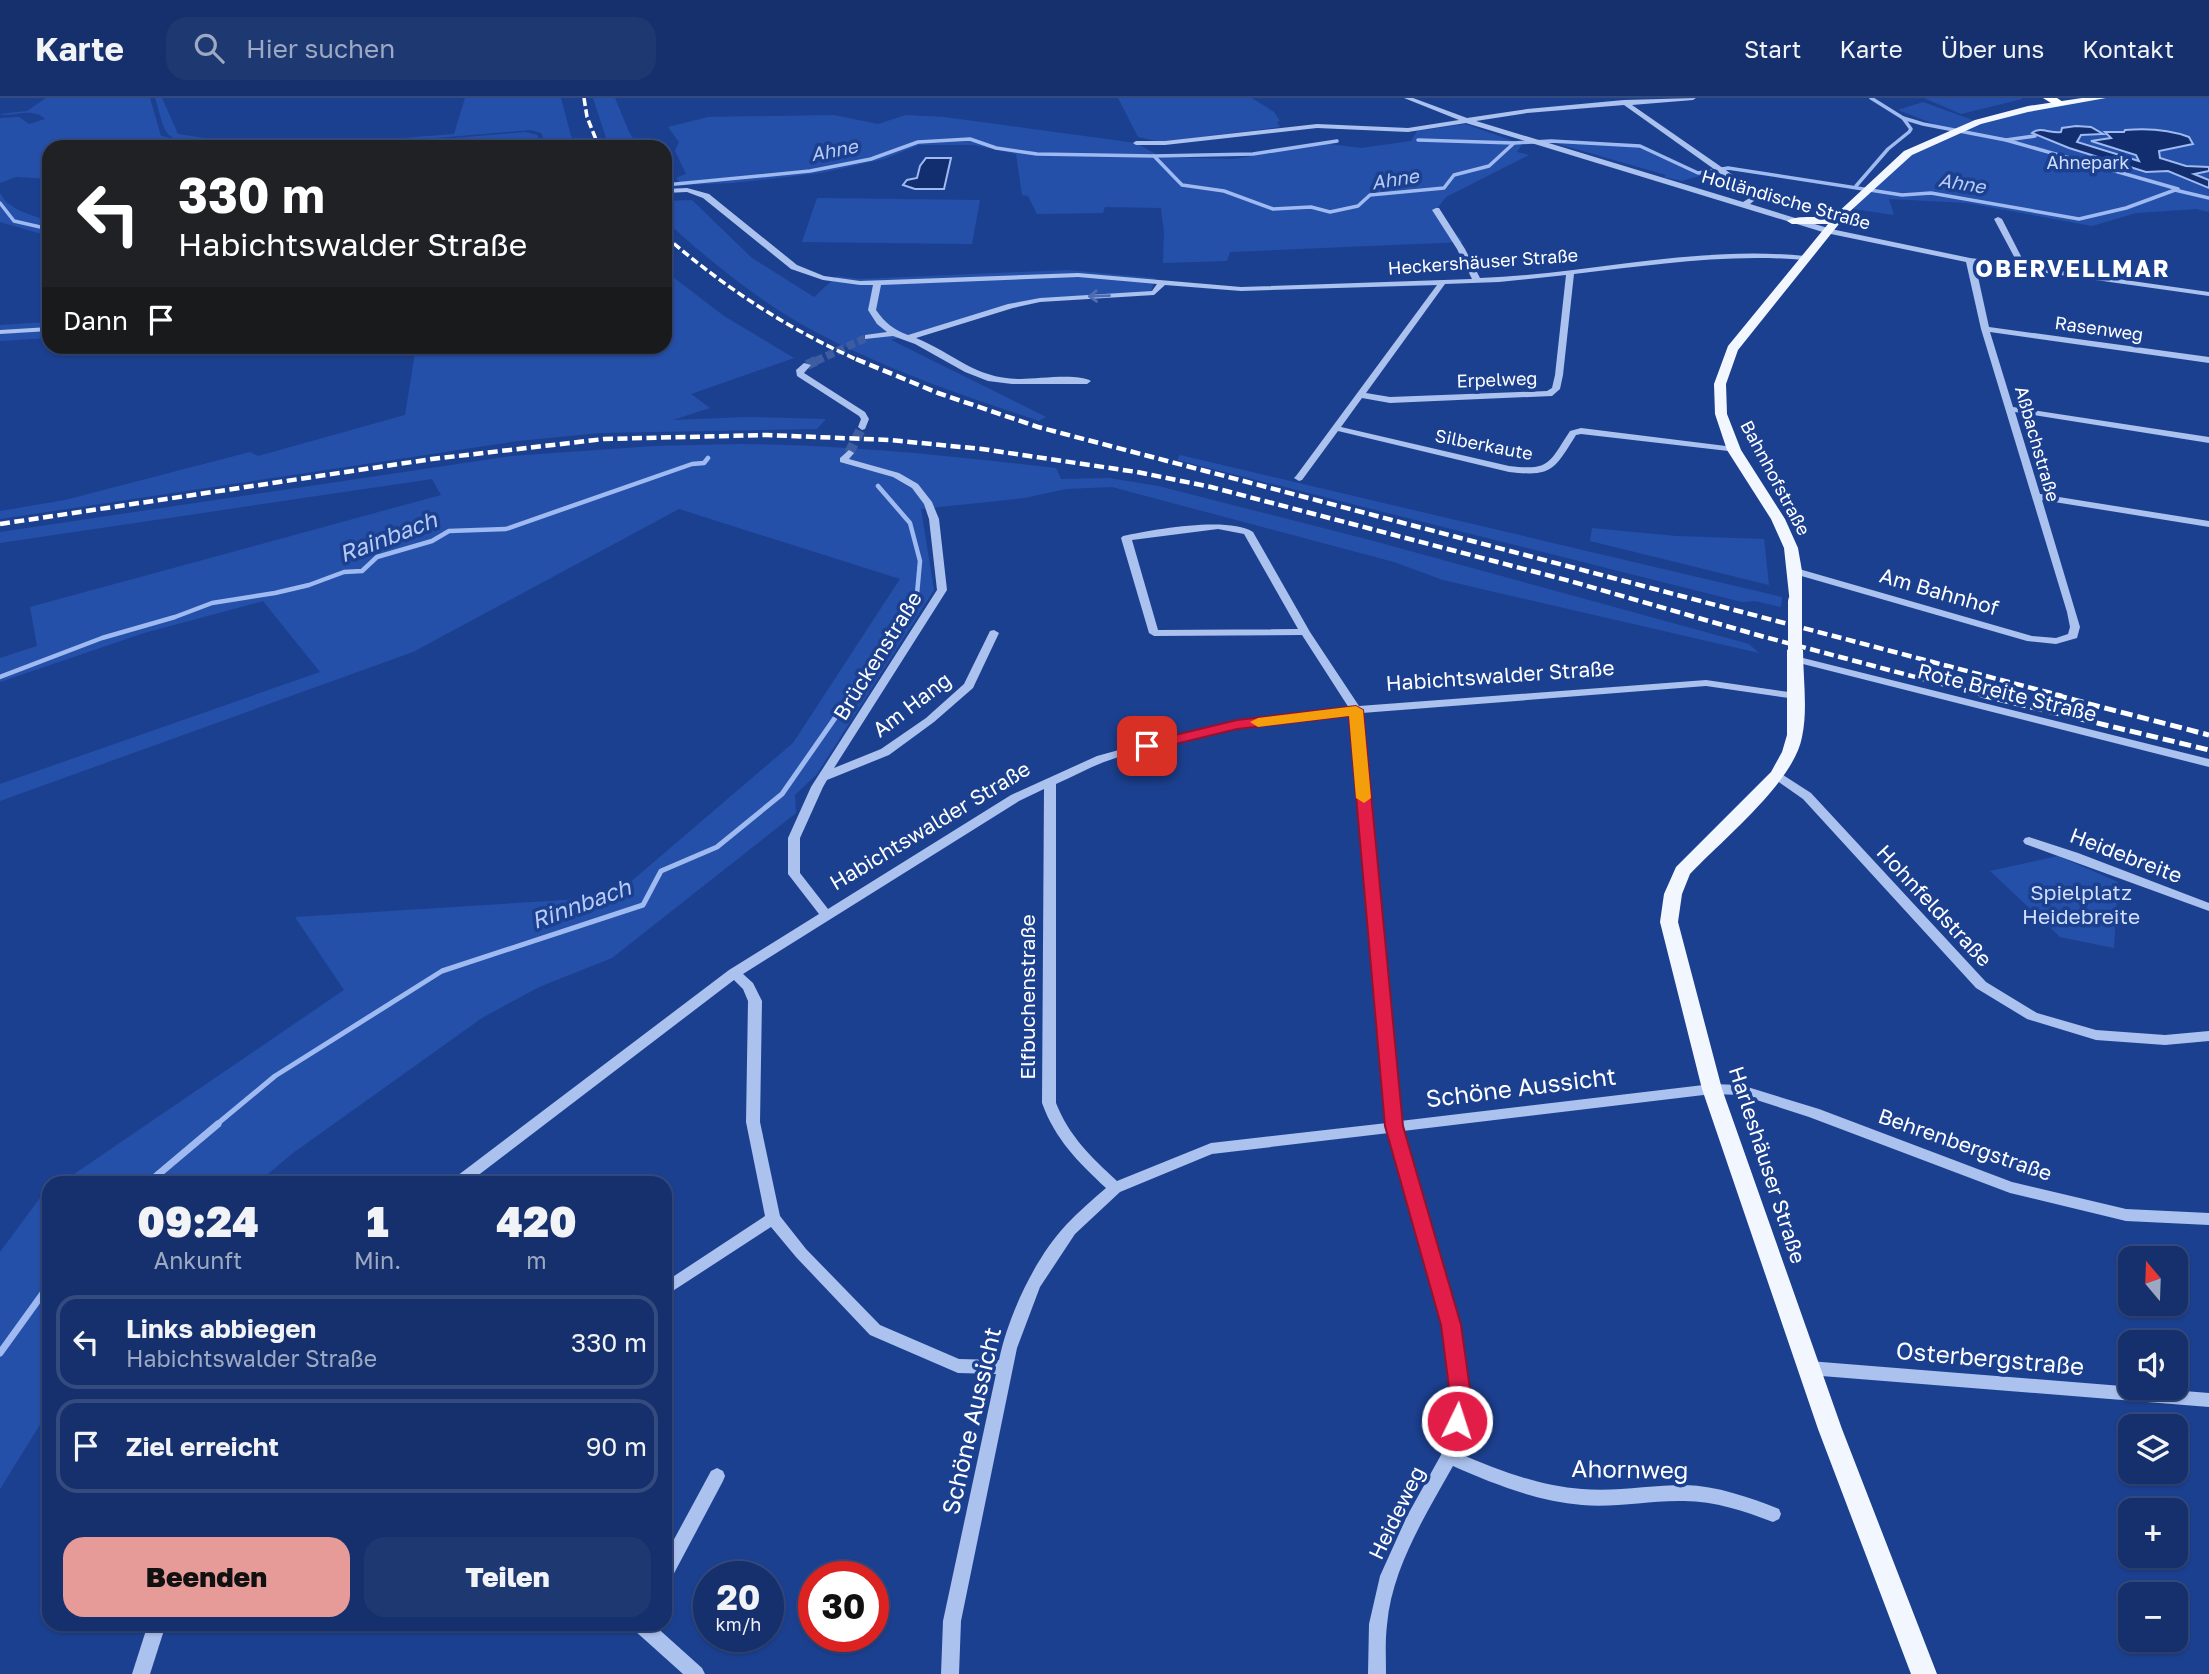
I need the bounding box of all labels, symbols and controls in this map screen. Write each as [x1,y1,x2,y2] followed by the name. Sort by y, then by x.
[166,17,656,80] search box
[35,29,124,68] text: Karte
[190,29,228,67] icon: search
[246,33,395,64] text: Hier suchen
[1744,34,1801,63] text: Start
[1839,34,1903,63] text: Karte
[1941,34,2044,63] text: Über uns
[2082,34,2174,63] text: Kontakt
[809,133,861,165] water label: Ahne
[2046,151,2130,173] park label: Ahnepark
[1370,163,1422,194] water label: Ahne
[1699,164,1873,234] street label: Holländische Straße
[178,165,325,224] text: 330 m
[1937,167,1989,198] water label: Ahne
[63,168,154,259] icon: left
[178,225,527,263] text: Habichtswalder Straße
[1387,243,1579,279] street label: Heckershäuser Straße
[1975,254,2171,282] district label: OBERVELLMAR
[1087,289,1110,303] one-way arrow
[142,301,180,339] icon: arrive
[63,305,128,336] text: Dann
[2054,311,2145,345] street label: Rasenweg
[1456,367,1538,391] street label: Erpelweg
[2011,383,2065,504] street label: Aßbachstraße
[1736,416,1815,539] street label: Bahnhofstraße
[1433,424,1535,464] street label: Silberkaute
[335,504,441,568] water label: Rainbach
[1877,562,2002,621] street label: Am Bahnhof
[827,586,927,725] street label: Brückenstraße
[1385,654,1615,696] street label: Habichtswalder Straße
[1915,657,2100,727] street label: Rote Breite Straße
[867,666,956,742] street label: Am Hang
[1117,716,1177,776] pin
[1128,727,1166,765] icon: arrive
[825,755,1034,895] street label: Habichtswalder Straße
[2067,822,2186,888] street label: Heidebreite
[1872,839,1998,972] street label: Hohnfeldstraße
[527,872,635,934] water label: Rinnbach
[2022,879,2140,929] park label: Spielplatz Heidebreite
[1014,914,1040,1080] street label: Elfbuchenstraße
[1424,1060,1618,1113] street label: Schöne Aussicht
[1724,1063,1812,1267] street label: Harleshäuser Straße
[1875,1102,2056,1186] street label: Behrenbergstraße
[137,1196,259,1246] text: 09:24
[366,1196,389,1246] text: 1
[496,1196,577,1246] text: 420
[154,1246,242,1274] text: Ankunft
[354,1246,401,1274] text: Min.
[526,1246,547,1274] text: m
[2118,1246,2188,1316] north arrow
[2118,1246,2188,1652] map controls
[126,1313,316,1344] text: Links abbiegen
[67,1323,105,1361] icon: left
[935,1324,1006,1517] street label: Schöne Aussicht
[571,1327,647,1358] text: 330 m
[2118,1330,2188,1400] button: sound
[1895,1335,2085,1380] street label: Osterbergstraße
[126,1344,377,1372] text: Habichtswalder Straße
[1420,1384,1494,1458] position arrow
[2118,1414,2188,1484] button: layers
[67,1427,105,1465] icon: arrive
[126,1431,279,1462] text: Ziel erreicht
[586,1431,647,1462] text: 90 m
[1571,1453,1689,1484] street label: Ahornweg
[1362,1462,1430,1563] street label: Heideweg
[2118,1498,2188,1568] button: +
[63,1537,350,1617] button: Beenden
[364,1537,651,1617] button: Teilen
[798,1561,889,1652] speed limit sign: 30
[716,1576,761,1618] text: 20
[2118,1582,2188,1652] button: −
[716,1613,761,1635] text: km/h

